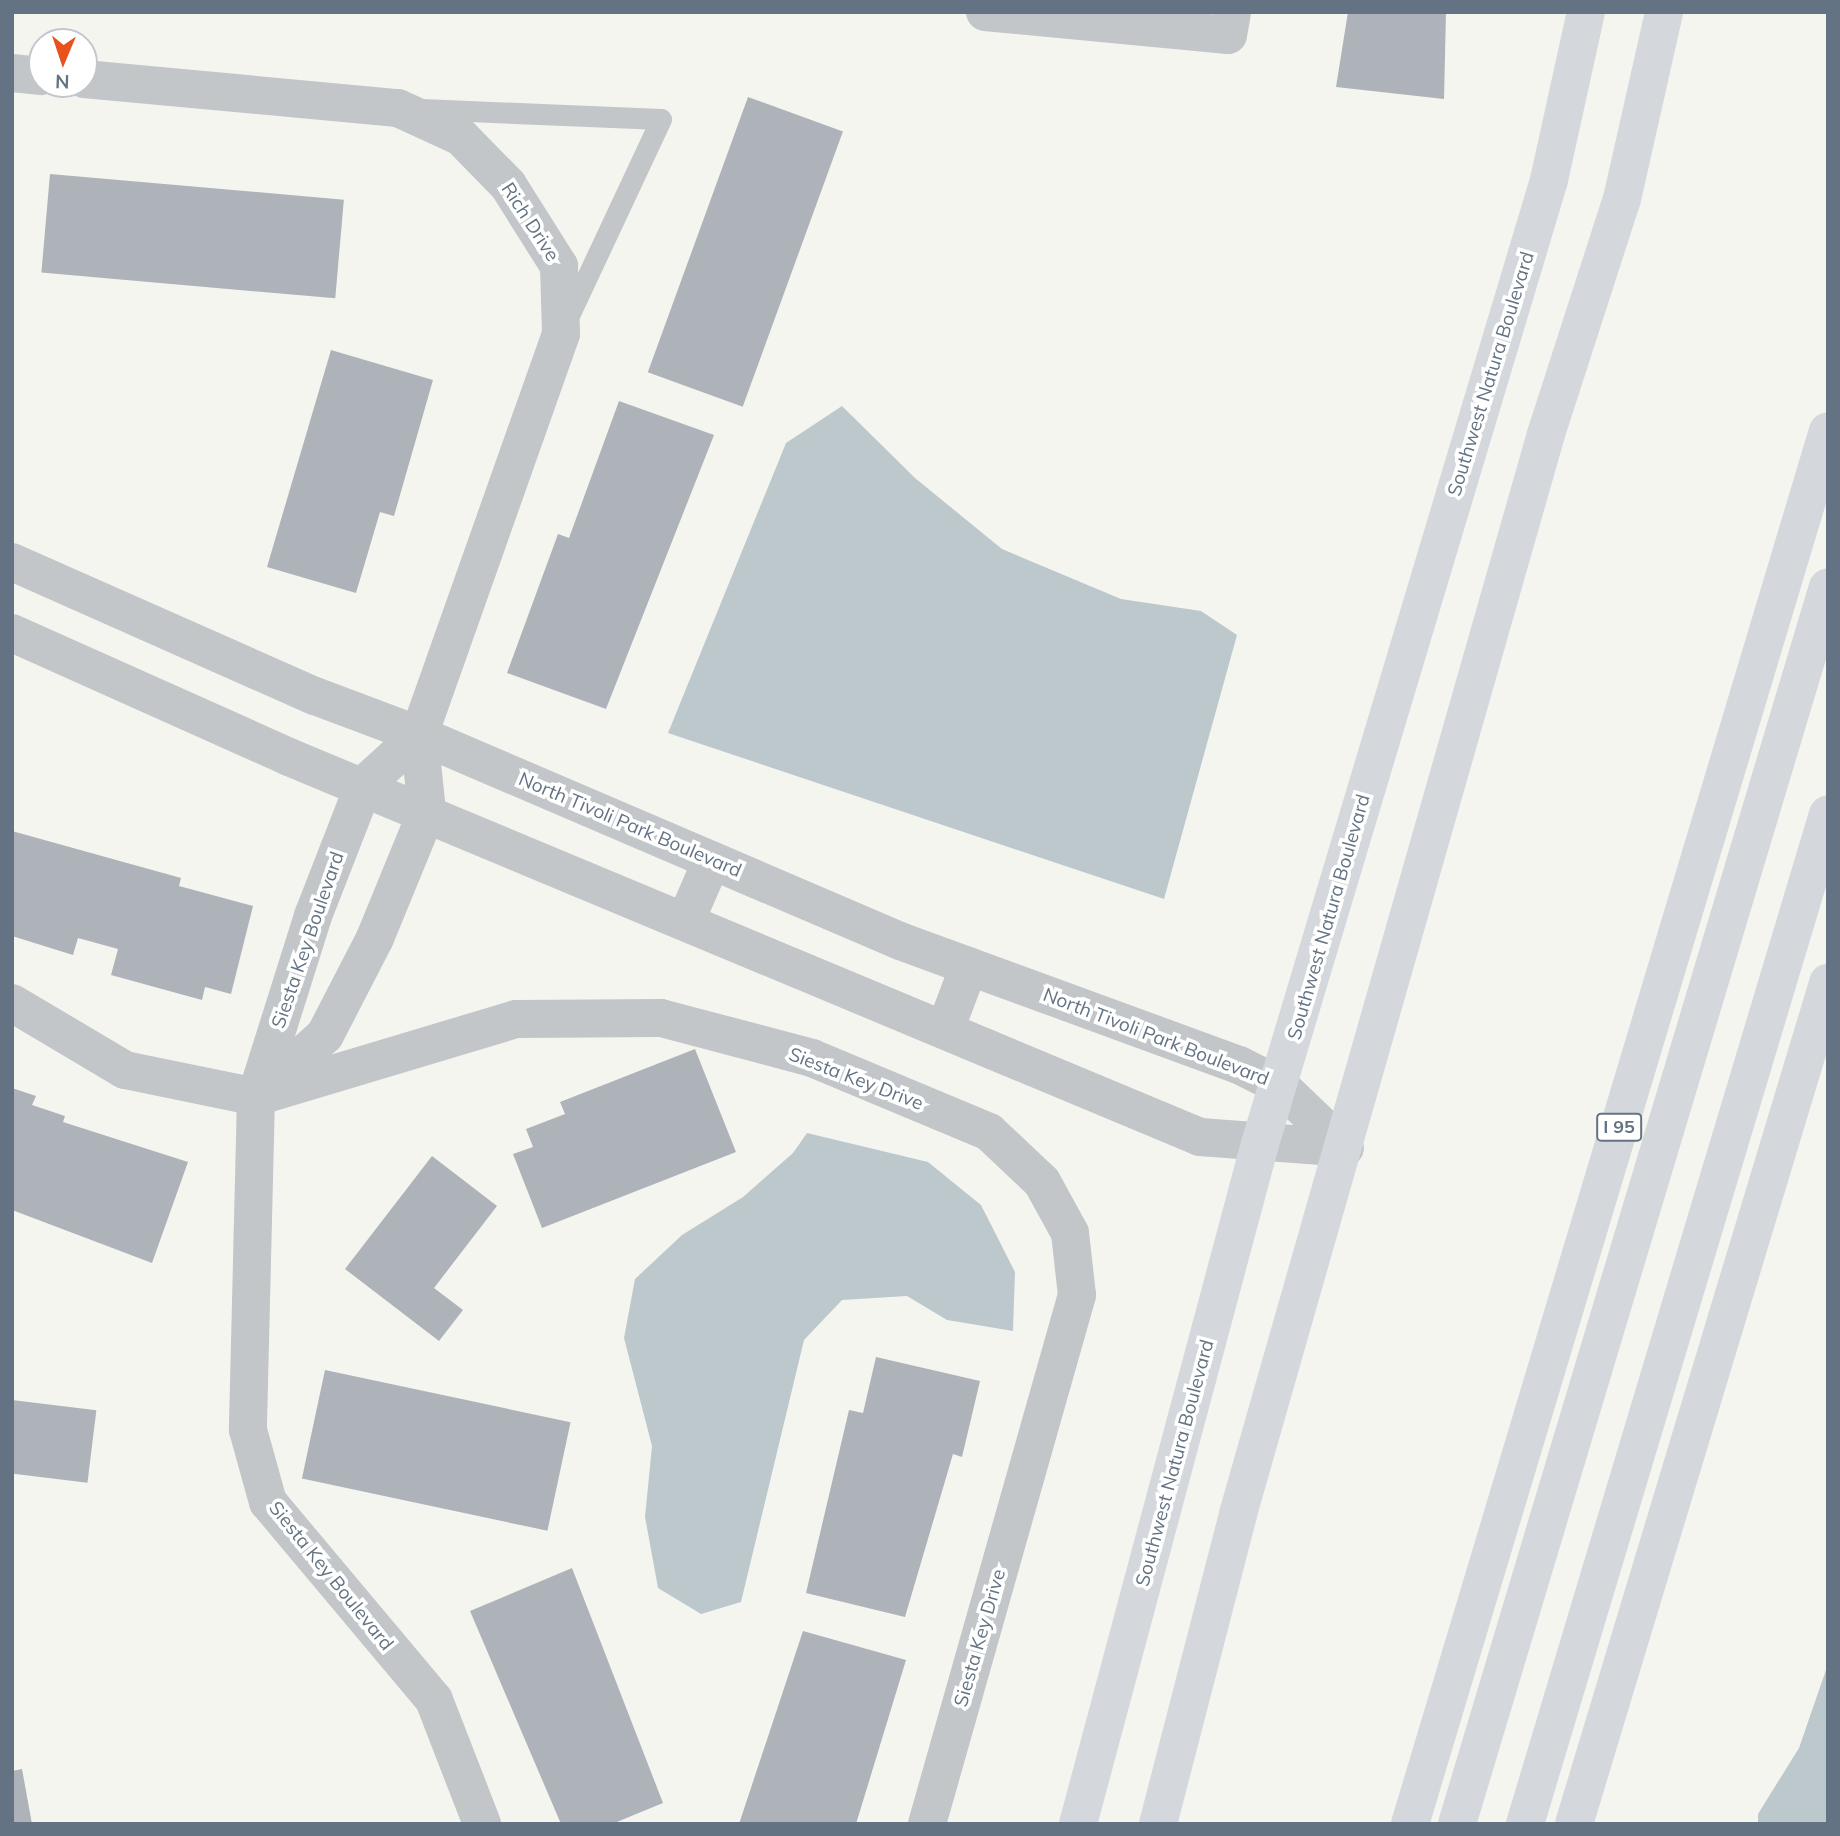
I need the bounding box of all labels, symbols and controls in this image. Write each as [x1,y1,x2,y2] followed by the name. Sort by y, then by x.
[28,28,98,98] north arrow
[55,70,70,94] text: N
[496,178,564,266] street label: Rich Drive
[1443,249,1539,499] street label: Southwest Natura Boulevard
[515,768,745,882] street label: North Tivoli Park Boulevard
[1283,792,1375,1042] street label: Southwest Natura Boulevard
[267,849,349,1031] street label: Siesta Key Boulevard
[1040,983,1272,1091] street label: North Tivoli Park Boulevard
[786,1043,926,1115] street label: Siesta Key Drive
[1594,1112,1644,1142] road number: I 95
[1131,1337,1219,1589] street label: Southwest Natura Boulevard
[264,1497,398,1655] street label: Siesta Key Boulevard
[949,1567,1011,1709] street label: Siesta Key Drive

